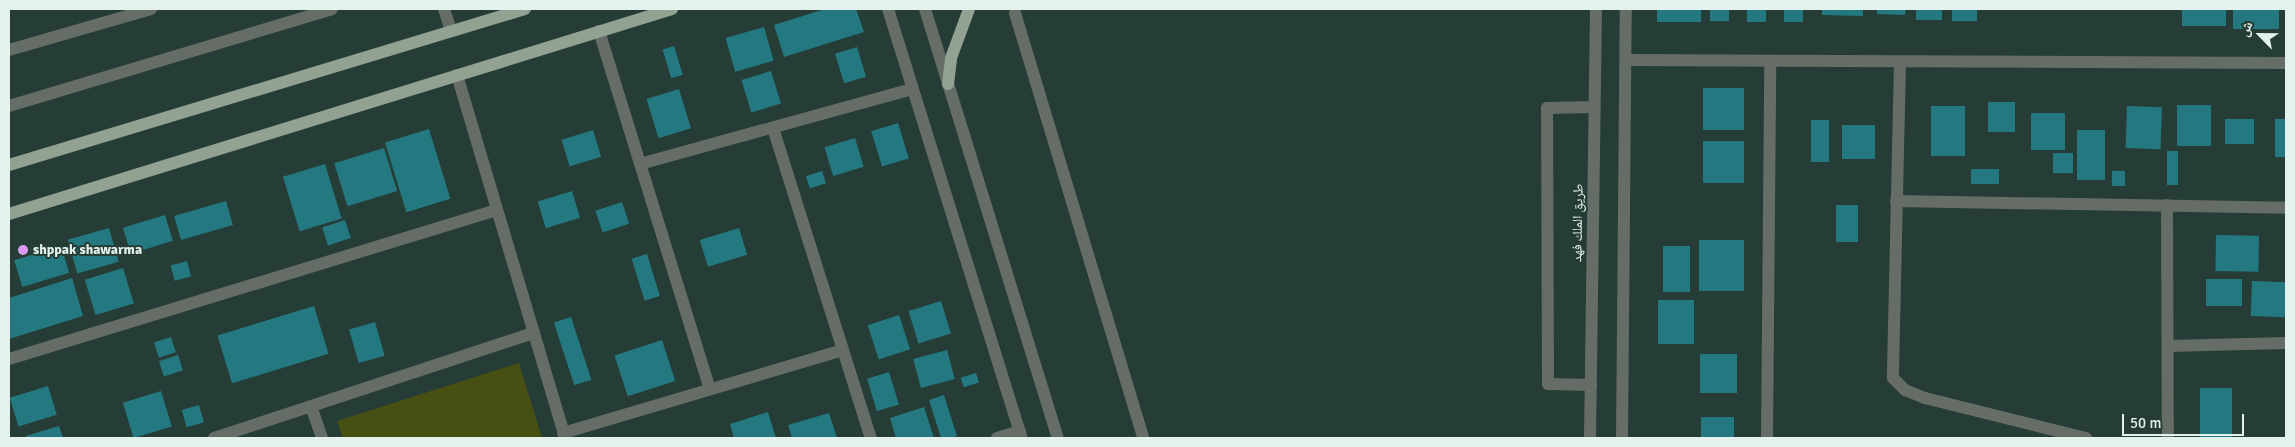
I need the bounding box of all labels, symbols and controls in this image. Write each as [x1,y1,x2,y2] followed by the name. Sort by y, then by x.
[2235,10,2285,60] north arrow
[2235,19,2256,39] text: ش
[1569,184,1587,262] street label: طريق الملك فهد
[33,242,142,258] place label: shppak shawarma
[17,244,29,256] marker: shppak shawarma
[2125,404,2248,436] scale bar
[2130,414,2161,432] text: 50 m

